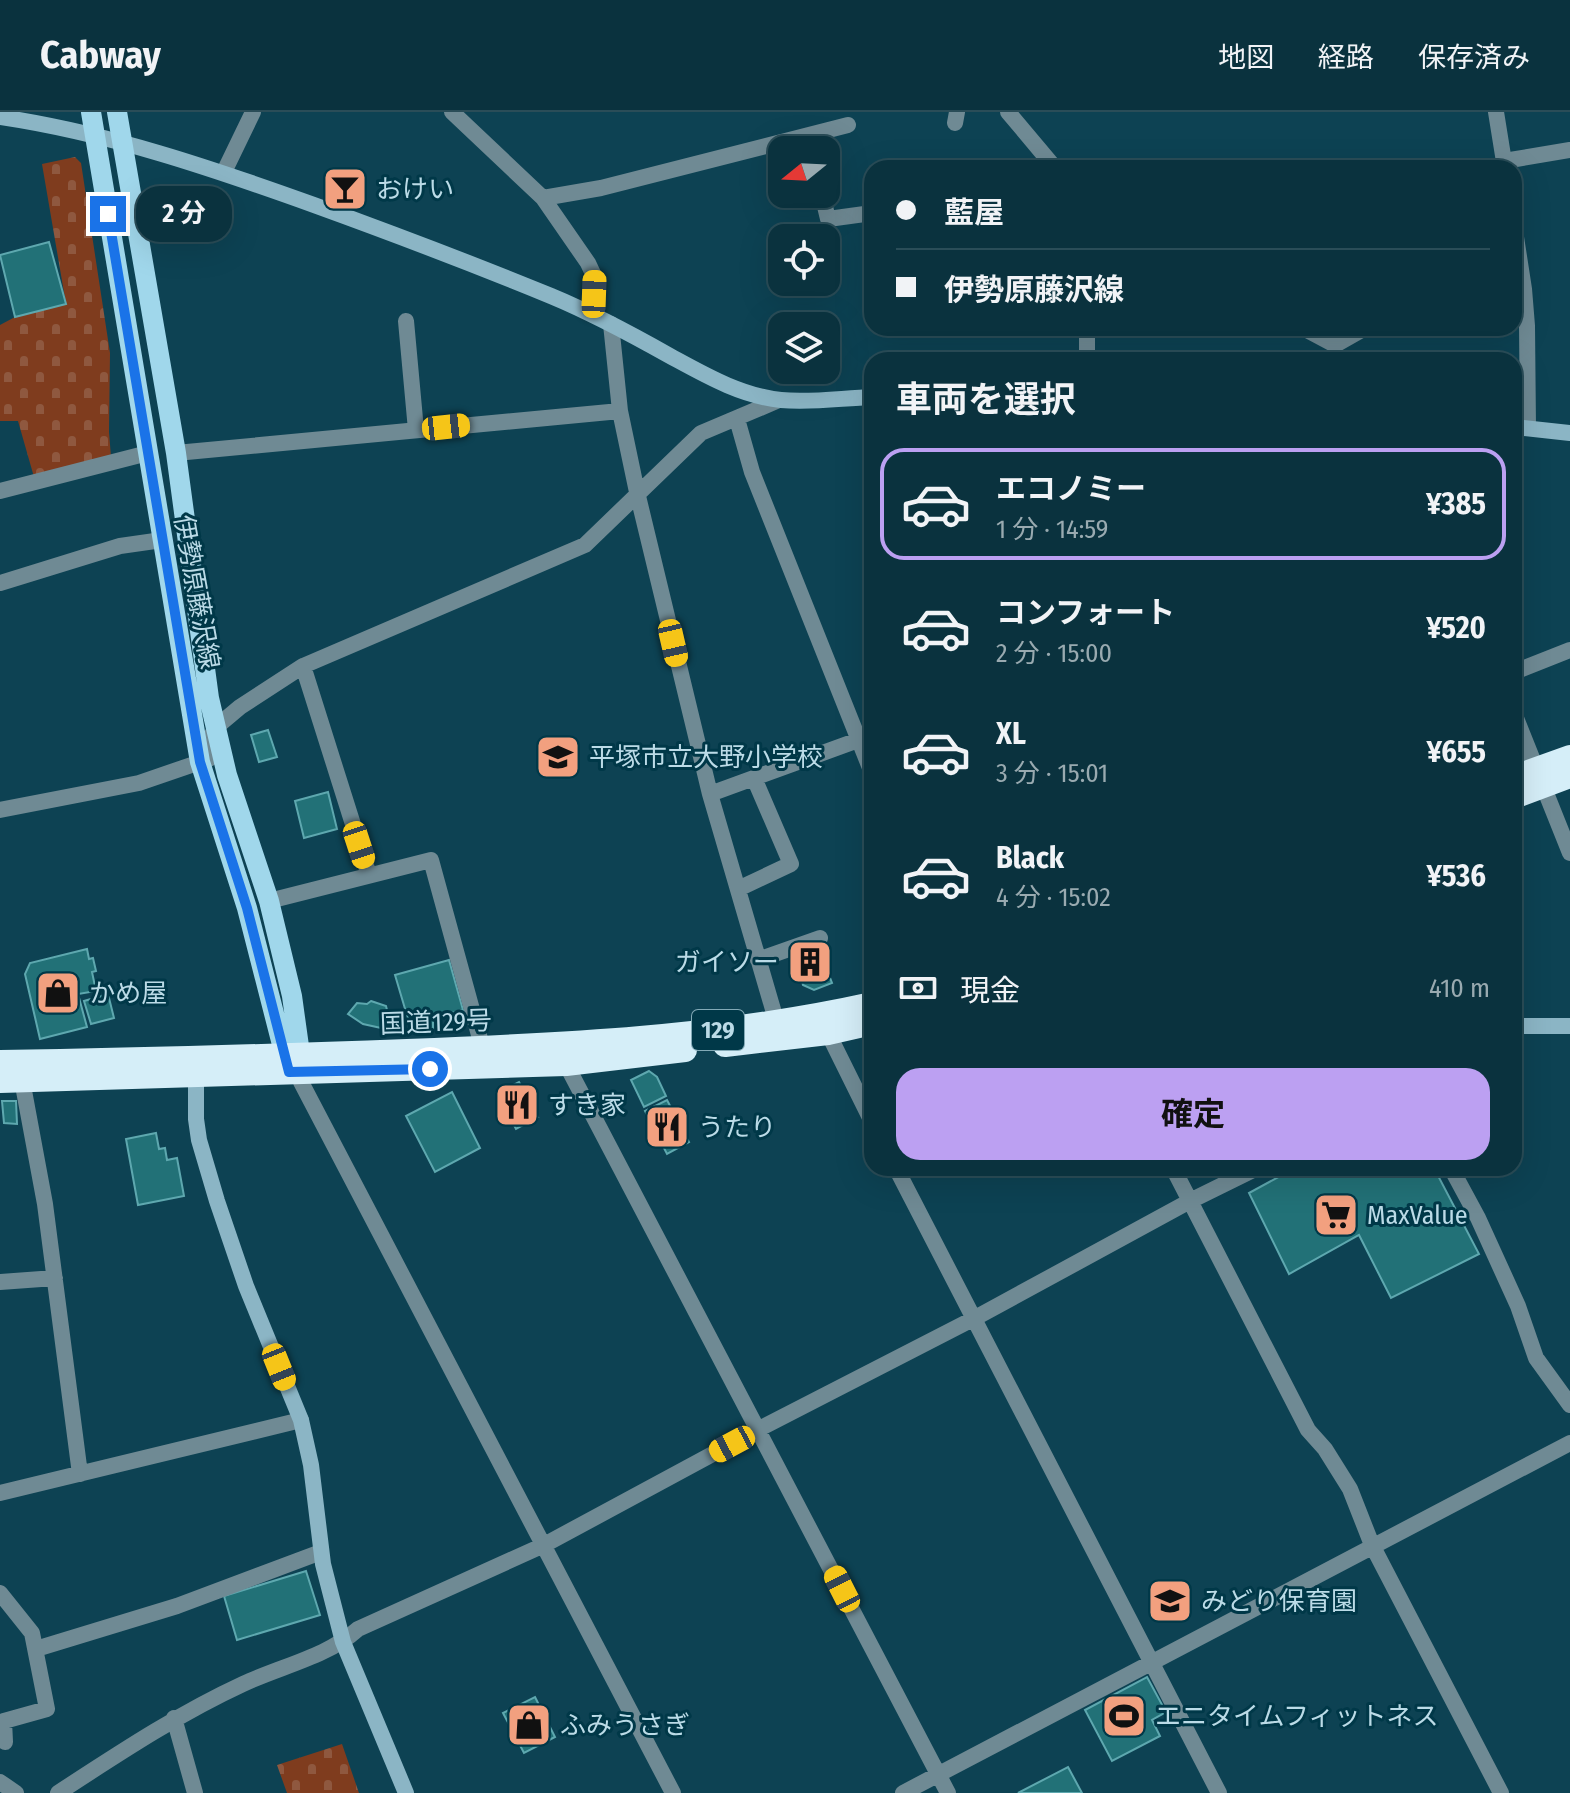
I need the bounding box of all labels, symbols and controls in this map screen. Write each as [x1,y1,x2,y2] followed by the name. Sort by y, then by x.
[40,32,161,78] text: Cabway
[1218,41,1274,74] text: 地図
[1318,41,1374,74] text: 経路
[1418,41,1530,74] text: 保存済み
[768,136,840,208] north arrow
[768,136,840,384] map controls
[321,165,369,213] bar icon: おけい
[376,174,454,205] place label: おけい
[136,186,232,242] callout: 2 分
[944,195,1004,231] text: 藍屋
[90,196,126,232] route end
[162,198,206,229] text: 2 分
[768,224,840,296] button: locate
[581,270,607,318] car
[944,272,1124,308] text: 伊勢原藤沢線
[768,312,840,384] button: layers
[896,378,1076,422] text: 車両を選択
[421,413,471,441] car
[900,468,972,540] icon: car
[996,471,1146,507] text: エコノミー
[1426,486,1486,522] text: ¥385
[168,513,225,672] street label: 伊勢原藤沢線
[996,514,1109,545] text: 1 分 · 14:59
[900,592,972,664] icon: car
[996,595,1175,631] text: コンフォート
[1426,610,1486,646] text: ¥520
[656,617,690,669] car
[996,638,1112,669] text: 2 分 · 15:00
[900,716,972,788] icon: car
[996,716,1026,752] text: XL
[534,733,582,781] school or university icon: 平塚市立大野小学校
[1427,734,1486,770] text: ¥655
[589,742,823,773] place label: 平塚市立大野小学校
[996,758,1108,789] text: 3 分 · 15:01
[340,818,378,872] car
[900,840,972,912] icon: car
[996,840,1064,876] text: Black
[1426,858,1486,894] text: ¥536
[996,882,1111,913] text: 4 分 · 15:02
[786,938,834,986] building icon: ガイソー
[675,947,779,978] place label: ガイソー
[896,966,940,1010] icon: cash
[34,969,82,1017] shop icon: かめ屋
[960,973,1020,1009] text: 現金
[1429,973,1490,1004] text: 410 m
[89,978,167,1009] place label: かめ屋
[379,1005,493,1040] street label: 国道129号
[692,1010,744,1050] road number: 129
[412,1051,448,1087] route start
[896,1068,1490,1160] button: 確定
[493,1081,541,1129] restaurant icon: すき家
[548,1090,626,1121] place label: すき家
[643,1103,691,1151] restaurant icon: うたり
[698,1112,776,1143] place label: うたり
[1312,1191,1360,1239] supermarket icon: MaxValue
[1367,1200,1468,1231] place label: MaxValue
[259,1340,299,1394] car
[705,1422,759,1466] car
[820,1562,864,1616] car
[1146,1577,1194,1625] school or university icon: みどり保育園
[1201,1586,1357,1617] place label: みどり保育園
[1100,1692,1148,1740] sports icon: エニタイムフィットネス
[505,1701,553,1749] shop icon: ふみうさぎ
[1155,1701,1438,1732] place label: エニタイムフィットネス
[560,1710,690,1741] place label: ふみうさぎ

